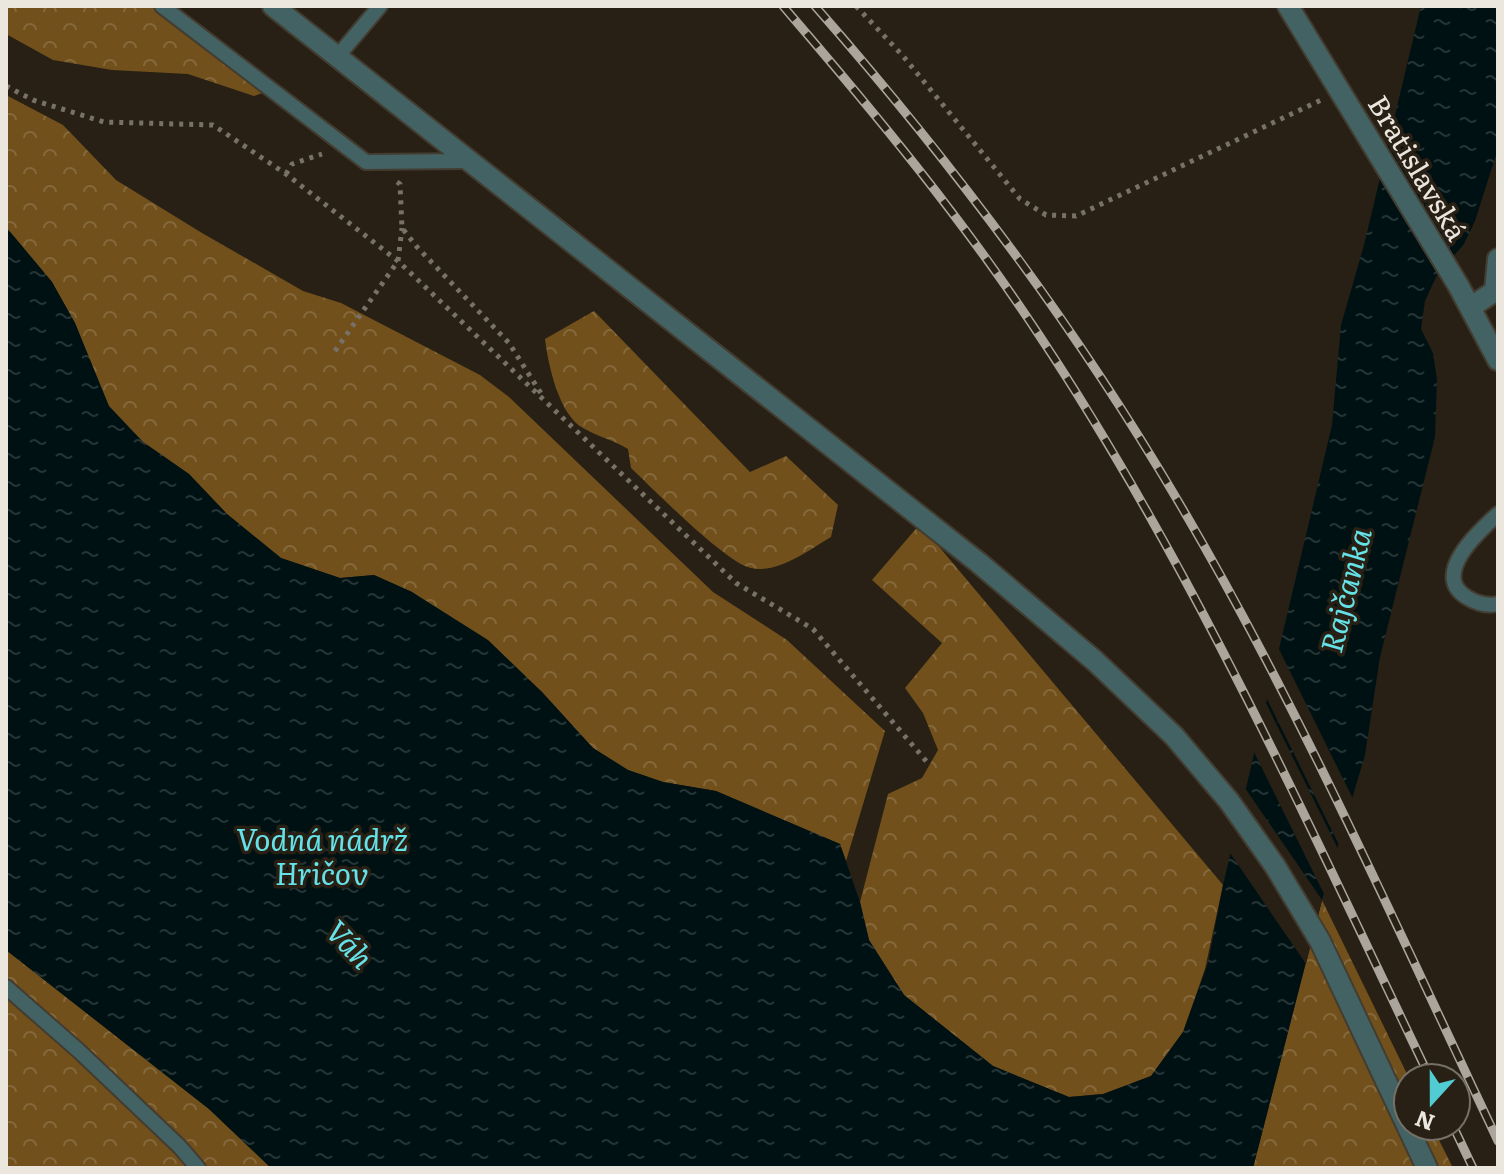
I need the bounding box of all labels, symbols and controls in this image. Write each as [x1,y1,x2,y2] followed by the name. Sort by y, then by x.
[1359,86,1479,248] street label: Bratislavská
[1307,523,1381,657] water label: Rajčanka
[236,816,408,894] water label: Vodná nádrž Hričov
[317,909,385,977] water label: Váh
[1392,1062,1472,1142] north arrow
[1410,1103,1439,1141] text: N

